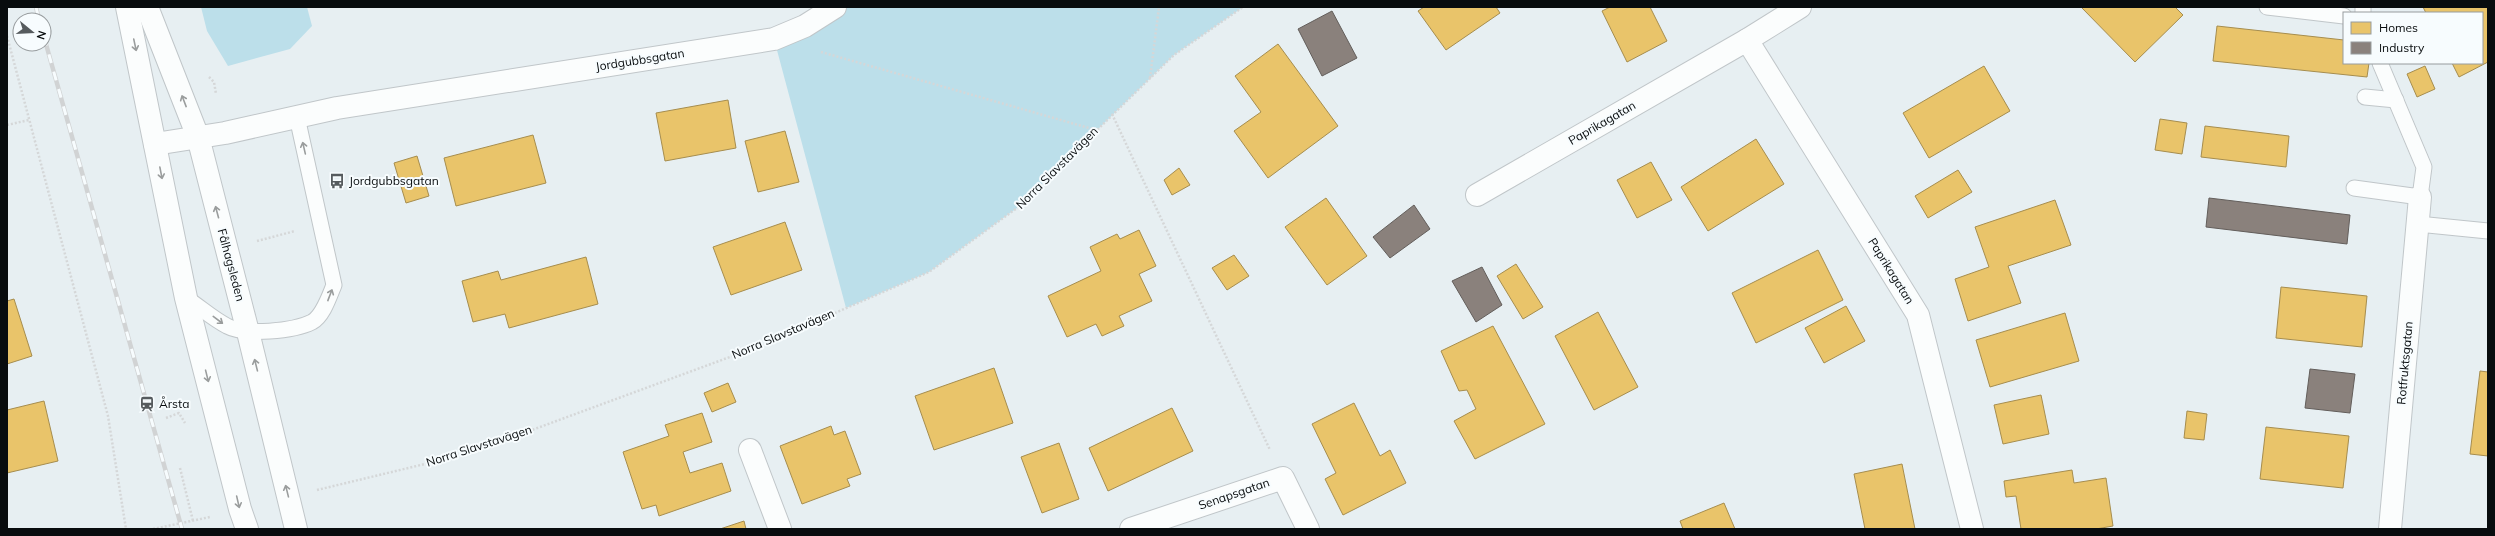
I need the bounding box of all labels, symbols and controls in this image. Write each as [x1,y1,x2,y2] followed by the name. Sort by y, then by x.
[12,12,52,52] north arrow
[2343,12,2483,64] legend
[2379,20,2418,35] text: Homes
[34,29,49,41] text: N
[131,38,139,51] one-way arrow
[2379,40,2425,55] text: Industry
[594,45,685,74] street label: Jordgubbsgatan
[179,95,187,107] one-way arrow
[1565,97,1638,148] street label: Paprikagatan
[1012,123,1101,212] street label: Norra Slavstavägen
[300,142,308,155] one-way arrow
[157,166,165,179] one-way arrow
[328,172,346,190] bus stop icon: Jordgubbsgatan
[349,173,439,188] place label: Jordgubbsgatan
[213,205,220,218] one-way arrow
[215,227,248,303] street label: Fålhagsleden
[1865,235,1918,307] street label: Paprikagatan
[326,290,334,302] one-way arrow
[729,305,836,362] street label: Norra Slavstavägen
[213,316,224,324] one-way arrow
[2393,321,2416,405] street label: Rotfruktsgatan
[252,359,260,372] one-way arrow
[203,369,211,382] one-way arrow
[138,395,156,413] station icon: Årsta
[159,396,189,411] place label: Årsta
[424,421,534,470] street label: Norra Slavstavägen
[1196,474,1271,513] street label: Senapsgatan
[282,485,290,498] one-way arrow
[235,495,243,508] one-way arrow

